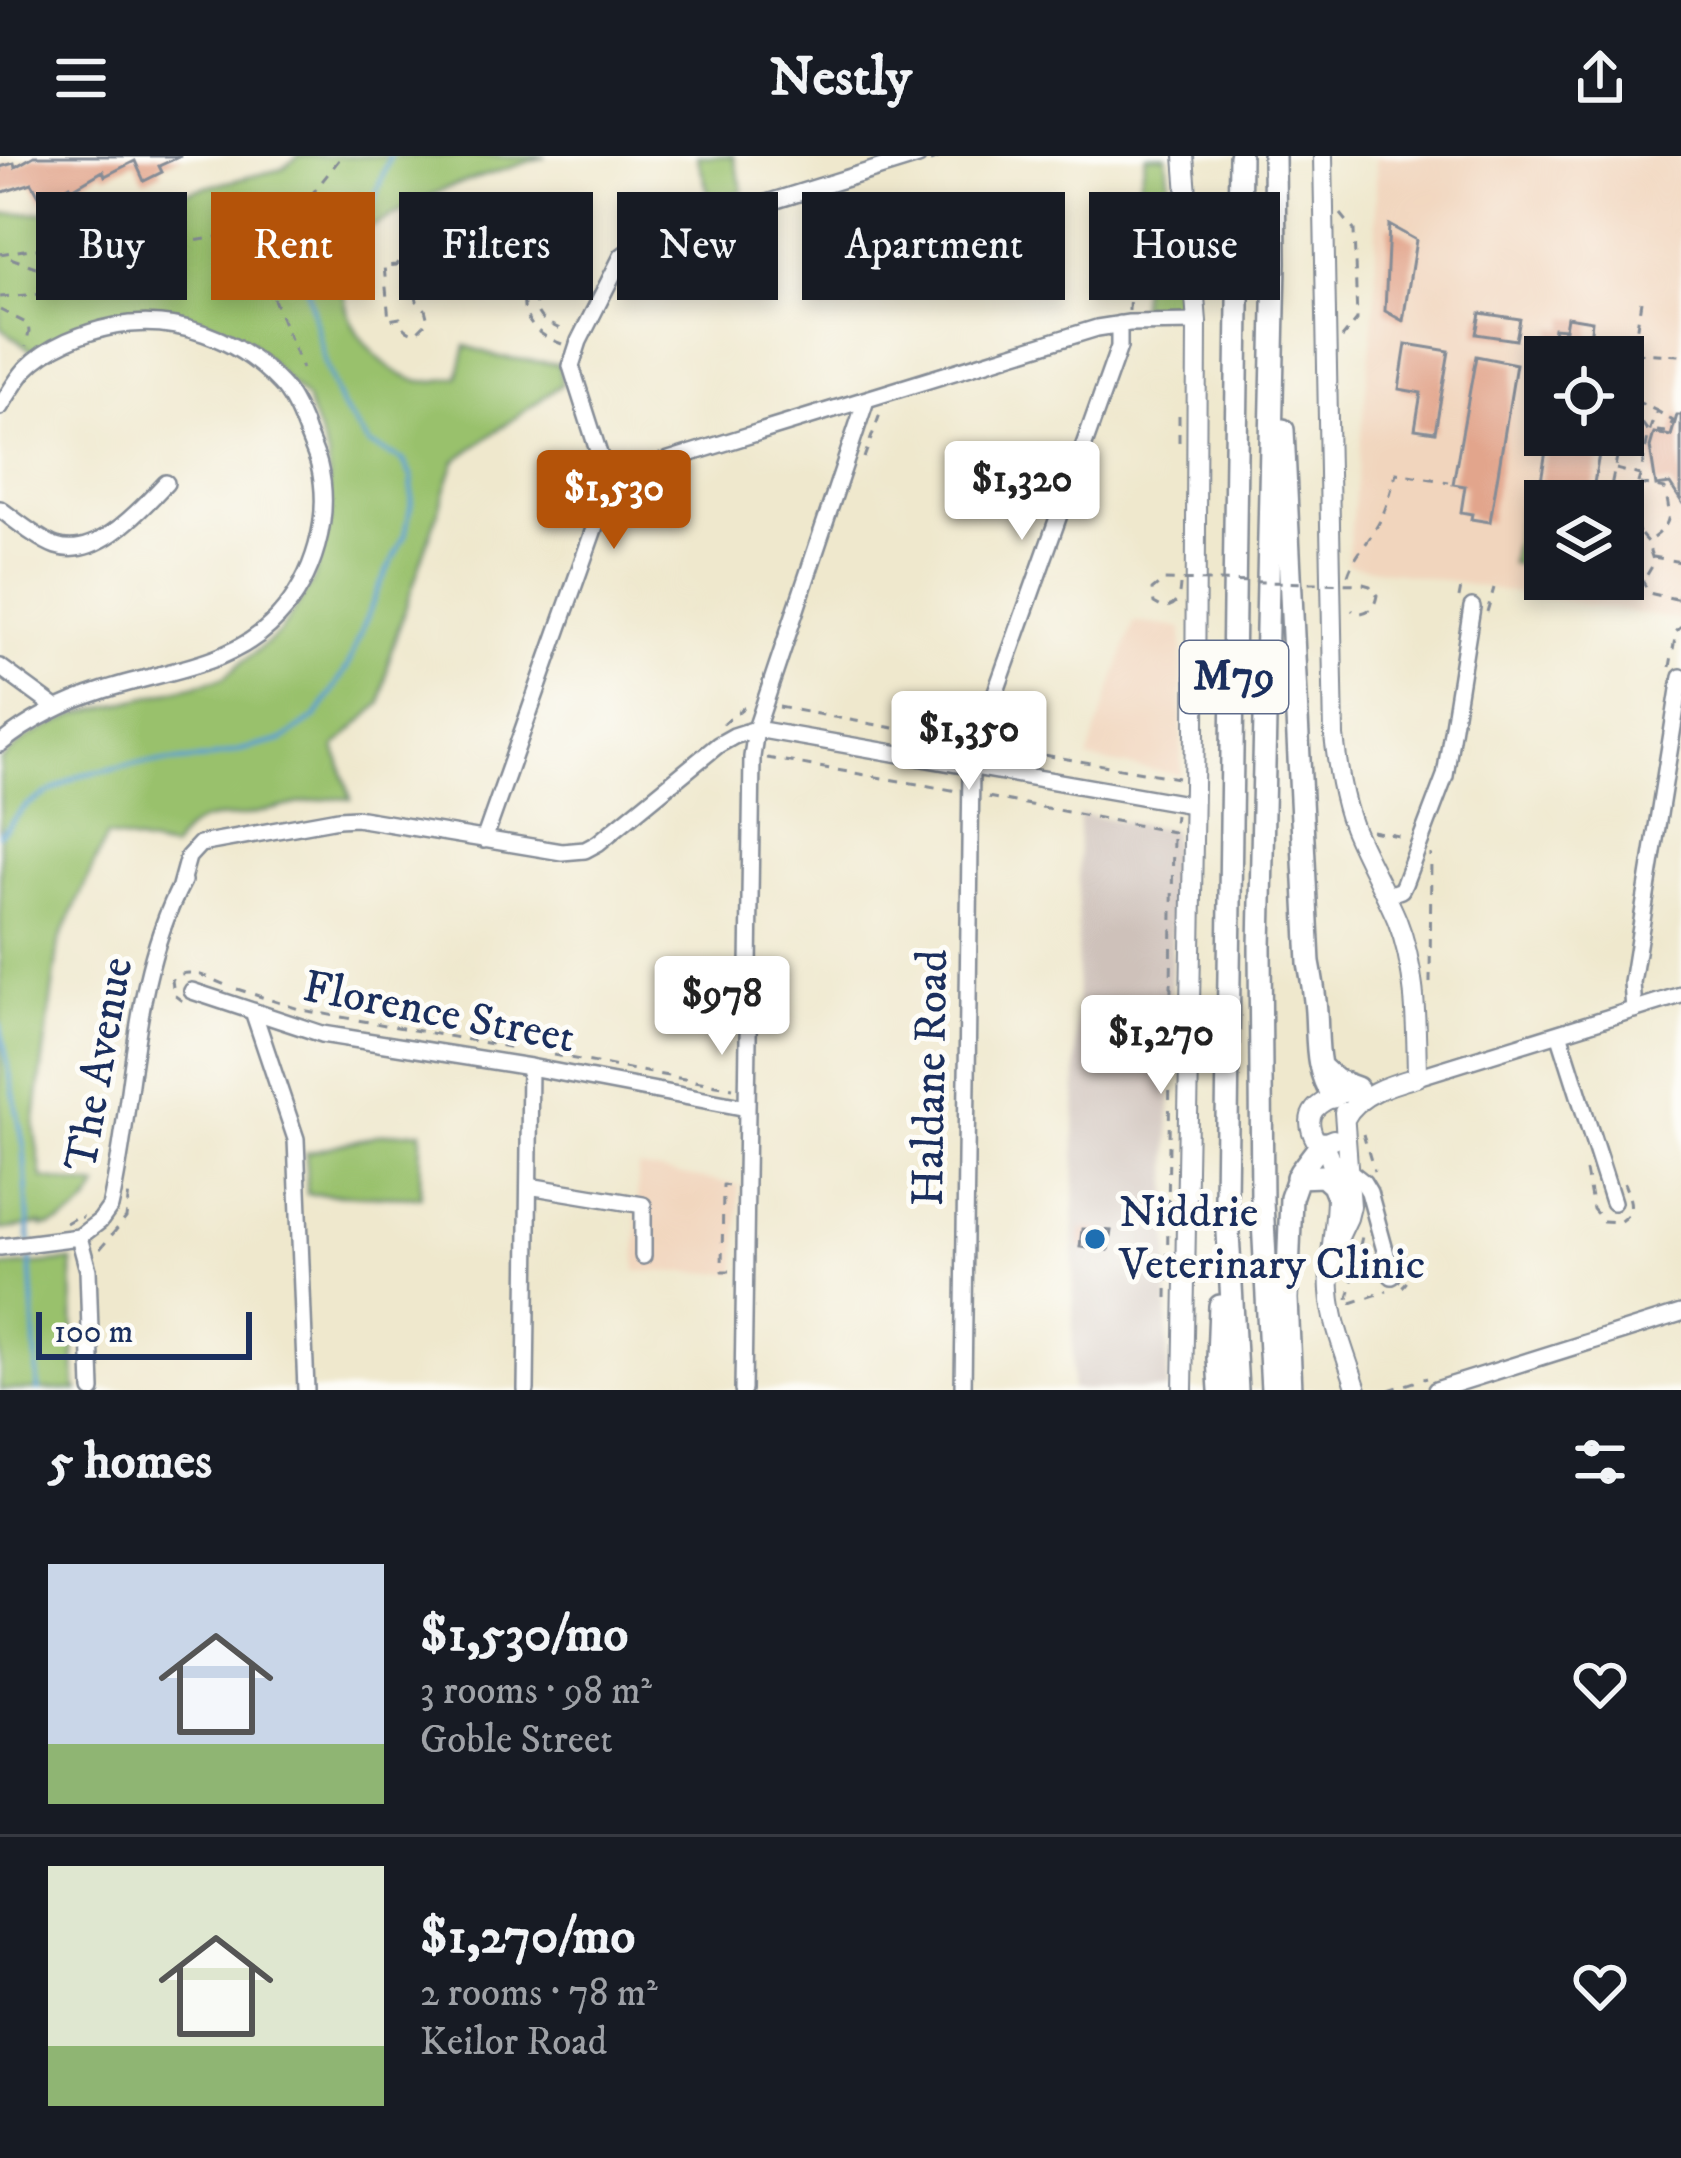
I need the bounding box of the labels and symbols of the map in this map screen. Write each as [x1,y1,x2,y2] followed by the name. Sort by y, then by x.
[924,441,1120,543] pin: $1,320
[516,450,712,552] pin: $1,530
[1180,641,1288,713] road number: M79
[871,691,1067,793] pin: $1,350
[901,949,961,1207] street label: Haldane Road
[54,953,146,1175] street label: The Avenue
[651,956,793,1058] pin: $978
[298,959,580,1067] street label: Florence Street
[1063,995,1259,1097] pin: $1,270
[1118,1185,1425,1293] place label: Niddrie Veterinary Clinic
[1082,1226,1108,1252] marker: Niddrie Veterinary Clinic
[36,1306,252,1359] scale bar

